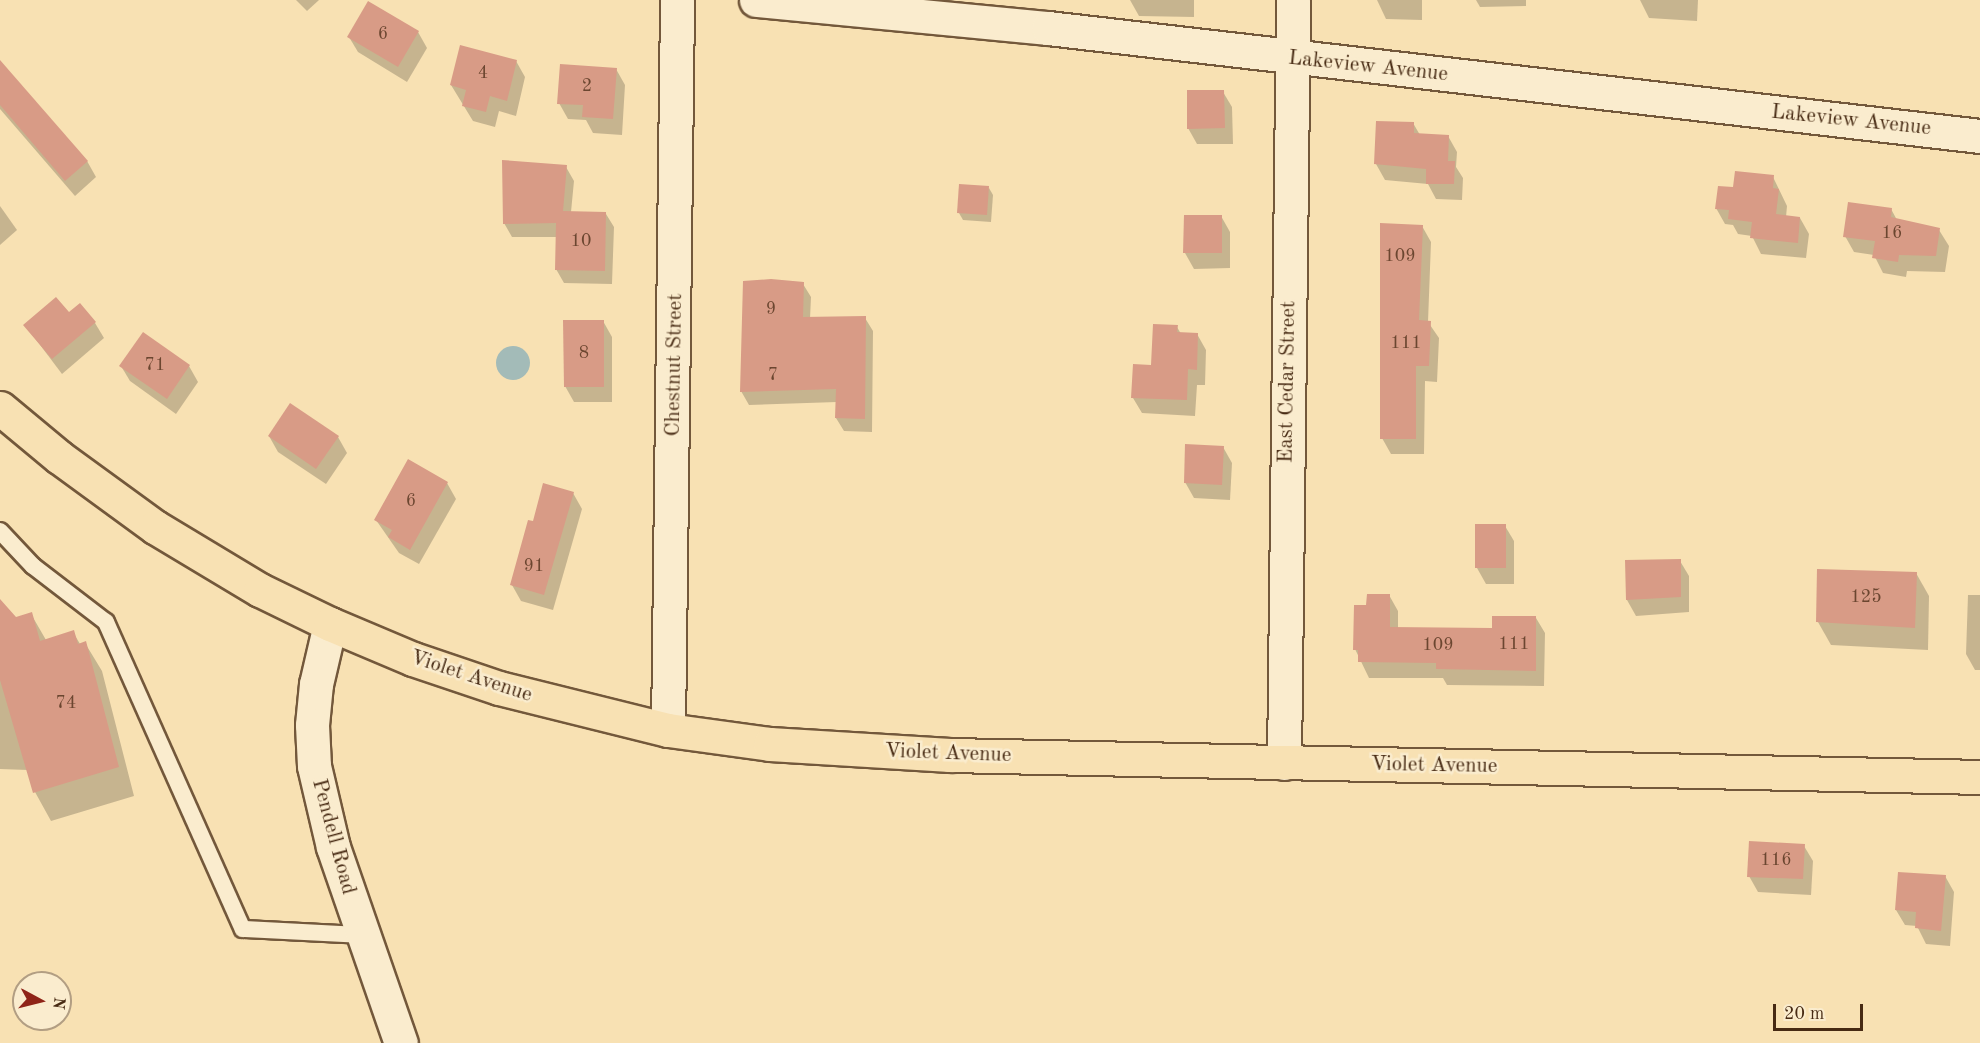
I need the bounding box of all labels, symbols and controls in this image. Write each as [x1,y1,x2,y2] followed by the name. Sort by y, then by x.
[378,23,388,45] house number: 6
[1287,46,1449,88] street label: Lakeview Avenue
[478,62,488,84] house number: 4
[582,75,592,97] house number: 2
[1770,100,1932,142] street label: Lakeview Avenue
[1882,222,1902,244] house number: 16
[571,230,591,252] house number: 10
[1384,245,1416,267] house number: 109
[661,293,689,437] street label: Chestnut Street
[766,298,776,320] house number: 9
[1274,301,1302,463] street label: East Cedar Street
[1390,332,1422,354] house number: 111
[579,342,589,364] house number: 8
[145,354,165,376] house number: 71
[768,364,778,386] house number: 7
[406,490,416,512] house number: 6
[524,555,544,577] house number: 91
[1850,586,1882,608] house number: 125
[1498,633,1530,655] house number: 111
[1422,634,1454,656] house number: 109
[407,645,535,709] street label: Violet Avenue
[56,692,76,714] house number: 74
[884,739,1012,769] street label: Violet Avenue
[1370,752,1498,780] street label: Violet Avenue
[305,776,361,898] street label: Pendell Road
[1760,849,1792,871] house number: 116
[12,971,72,1031] north arrow
[1776,992,1866,1030] scale bar
[49,996,67,1010] text: N
[1784,1005,1824,1023] text: 20 m

